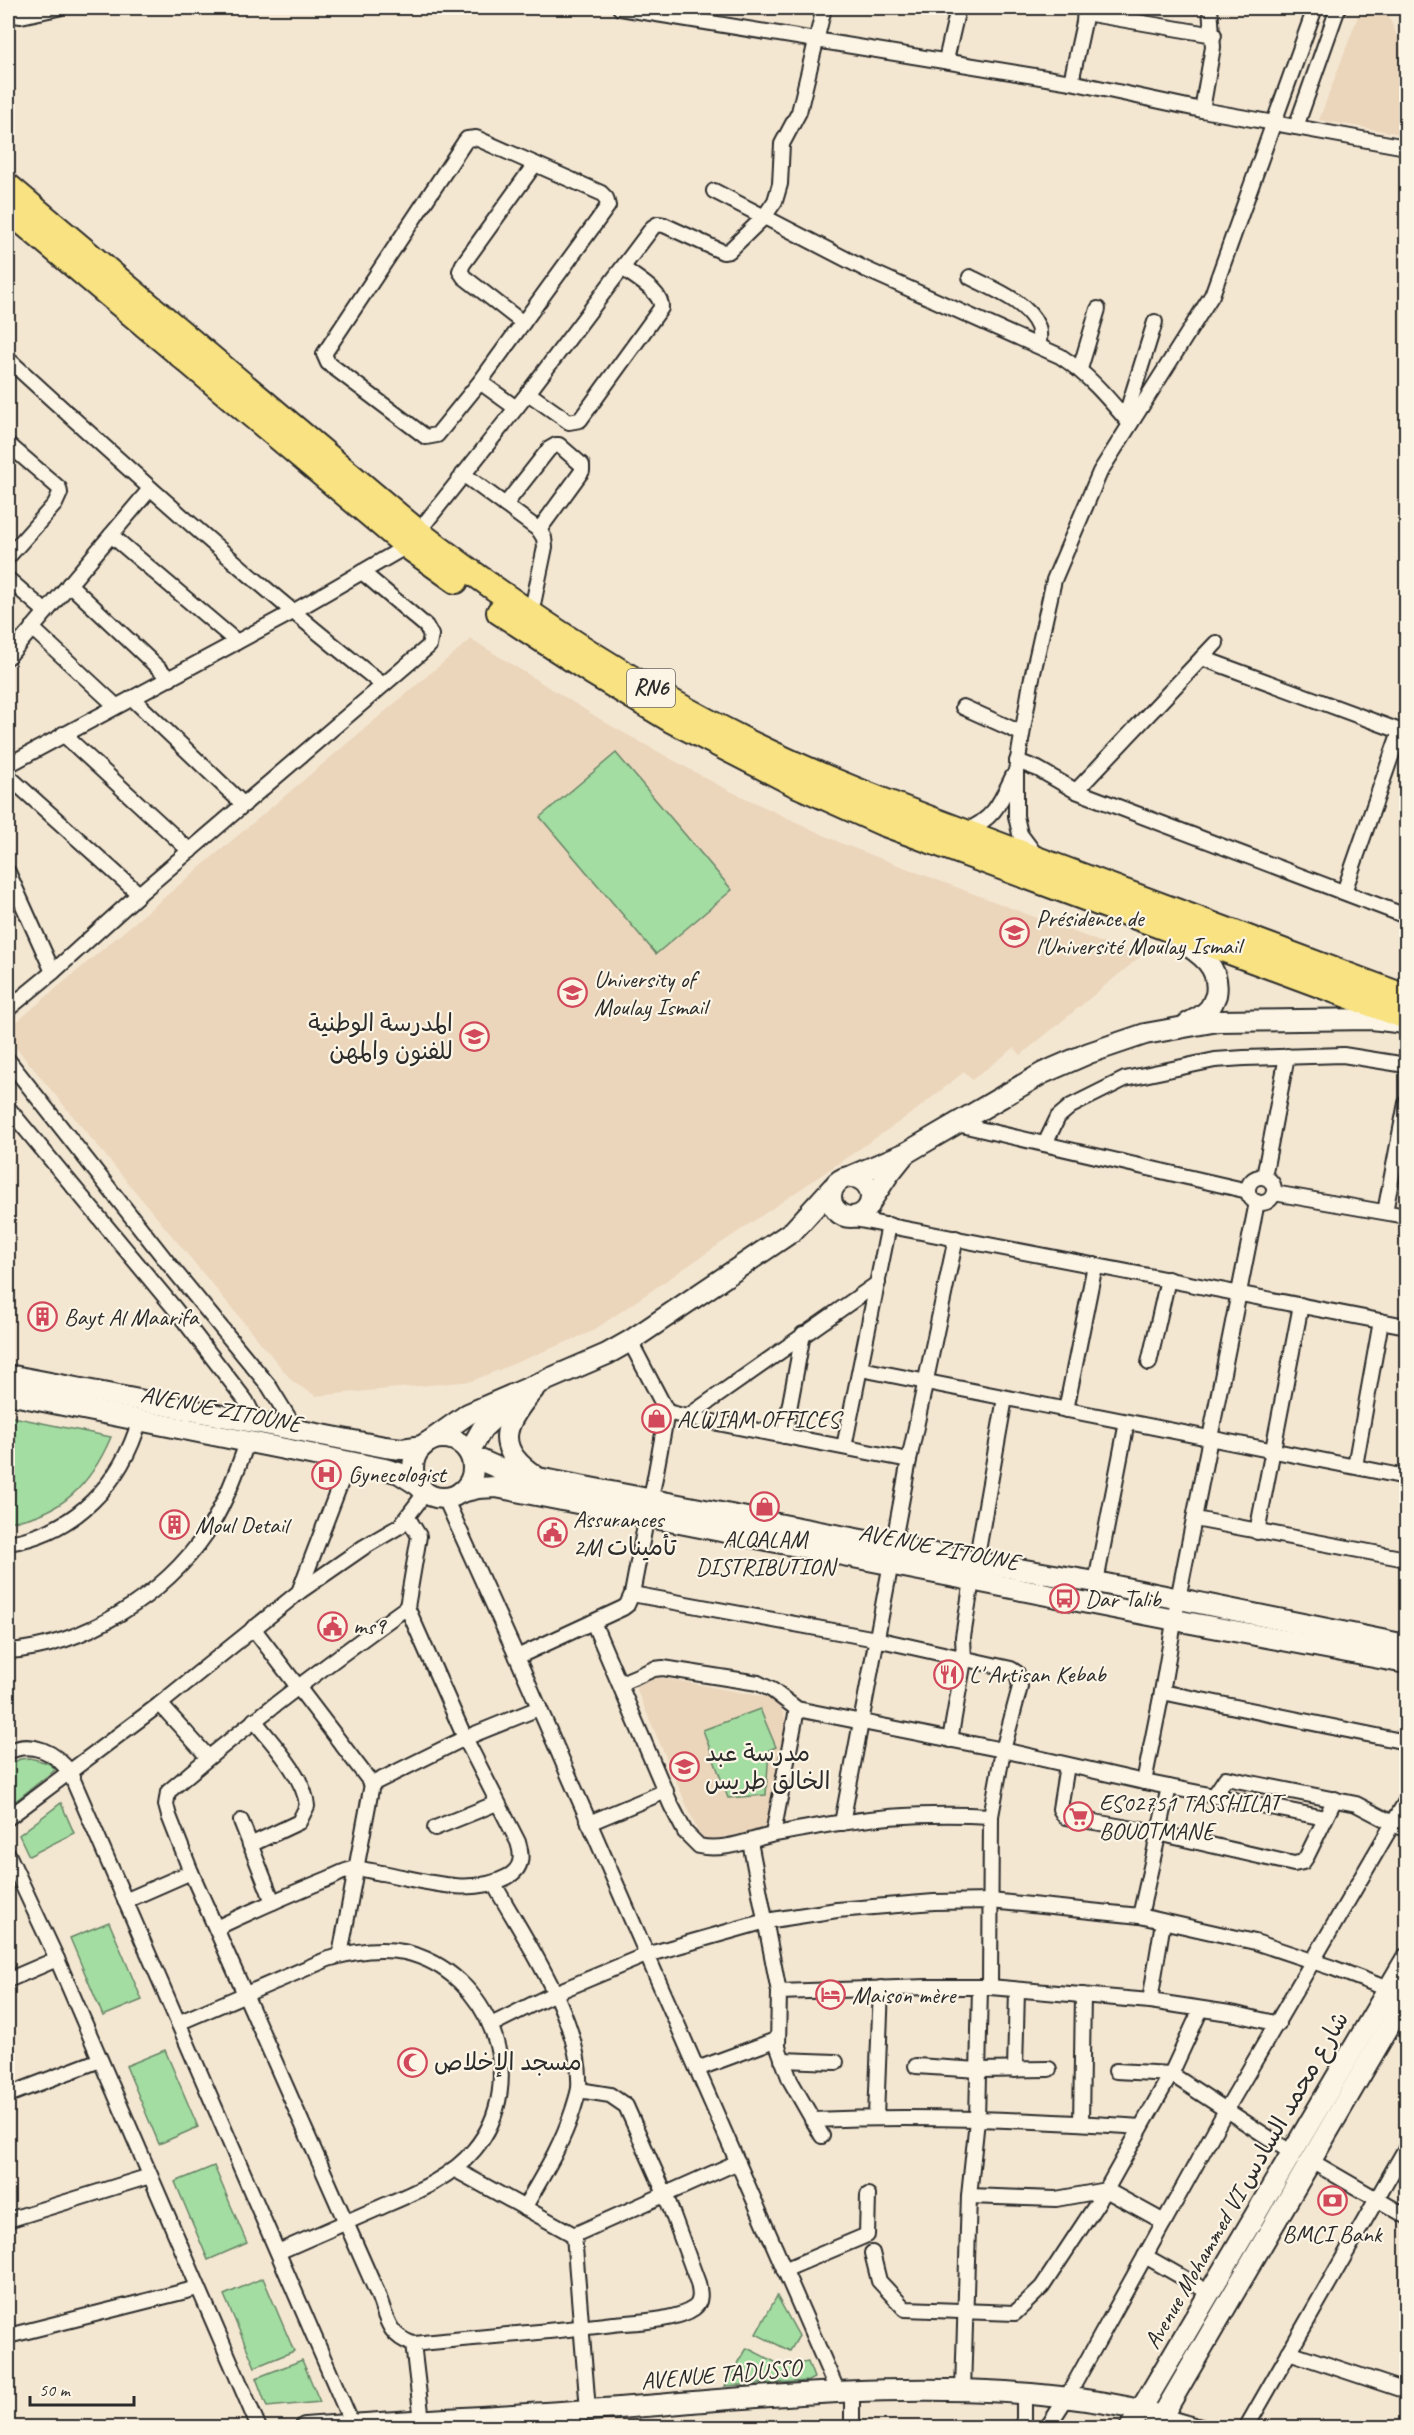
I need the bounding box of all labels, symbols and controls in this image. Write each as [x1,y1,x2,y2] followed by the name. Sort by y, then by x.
[627,669,675,707] road number: RN6
[1036,903,1245,961] place label: Présidence de l'Université Moulay Ismail
[999,916,1031,948] school or university icon: Présidence de l'Université Moulay Ismail
[594,964,711,1022] place label: University of Moulay Ismail
[557,977,589,1009] school or university icon: University of Moulay Ismail
[308,1008,453,1067] place label: المدرسة الوطنية للفنون والمهن
[458,1021,490,1053] school or university icon: المدرسة الوطنية للفنون والمهن
[27,1301,59,1333] building icon: Bayt Al Maarifa
[64,1302,200,1332] place label: Bayt Al Maarifa
[138,1379,306,1440] street label: AVENUE ZITOUNE
[640,1403,672,1435] shop icon: ALWIAM OFFICES
[677,1404,844,1434] place label: ALWIAM OFFICES
[311,1458,343,1490] hospital icon: Gynecologist
[348,1459,448,1489] place label: Gynecologist
[749,1490,781,1522] shop icon: ALQALAM DISTRIBUTION
[573,1504,678,1562] place label: Assurances 2M تأمينات
[158,1509,190,1541] building icon: Moul Detail
[195,1510,292,1540] place label: Moul Detail
[536,1517,568,1549] public building icon: Assurances 2M تأمينات
[856,1517,1024,1578] street label: AVENUE ZITOUNE
[695,1524,838,1582] place label: ALQALAM DISTRIBUTION
[1048,1583,1080,1615] bus stop icon: Dar Talib
[1085,1584,1162,1614] place label: Dar Talib
[316,1610,348,1642] public building icon: ms9
[353,1611,388,1641] place label: ms9
[932,1658,964,1690] restaurant icon: L' Artisan Kebab
[969,1659,1107,1689] place label: L' Artisan Kebab
[705,1738,830,1796] place label: مدرسة عبد الخالق طريس
[668,1751,700,1783] school or university icon: مدرسة عبد الخالق طريس
[1099,1788,1286,1846] place label: ES02751 TASSHILAT BOUOTMANE
[1062,1801,1094,1833] supermarket icon: ES02751 TASSHILAT BOUOTMANE
[815,1979,847,2011] hotel icon: Maison mère
[852,1980,957,2010] place label: Maison mère
[1137,2006,1357,2355] street label: Avenue Mohammed VI شارع محمد السادس
[397,2046,429,2078] mosque icon: مسجد الإخلاص
[434,2047,582,2077] place label: مسجد الإخلاص
[1316,2185,1348,2217] bank icon: BMCI Bank
[1282,2219,1384,2249] place label: BMCI Bank
[640,2352,805,2396] street label: AVENUE TADUSSO
[30,2369,134,2407] scale bar
[39,2379,72,2401] text: 50 m

